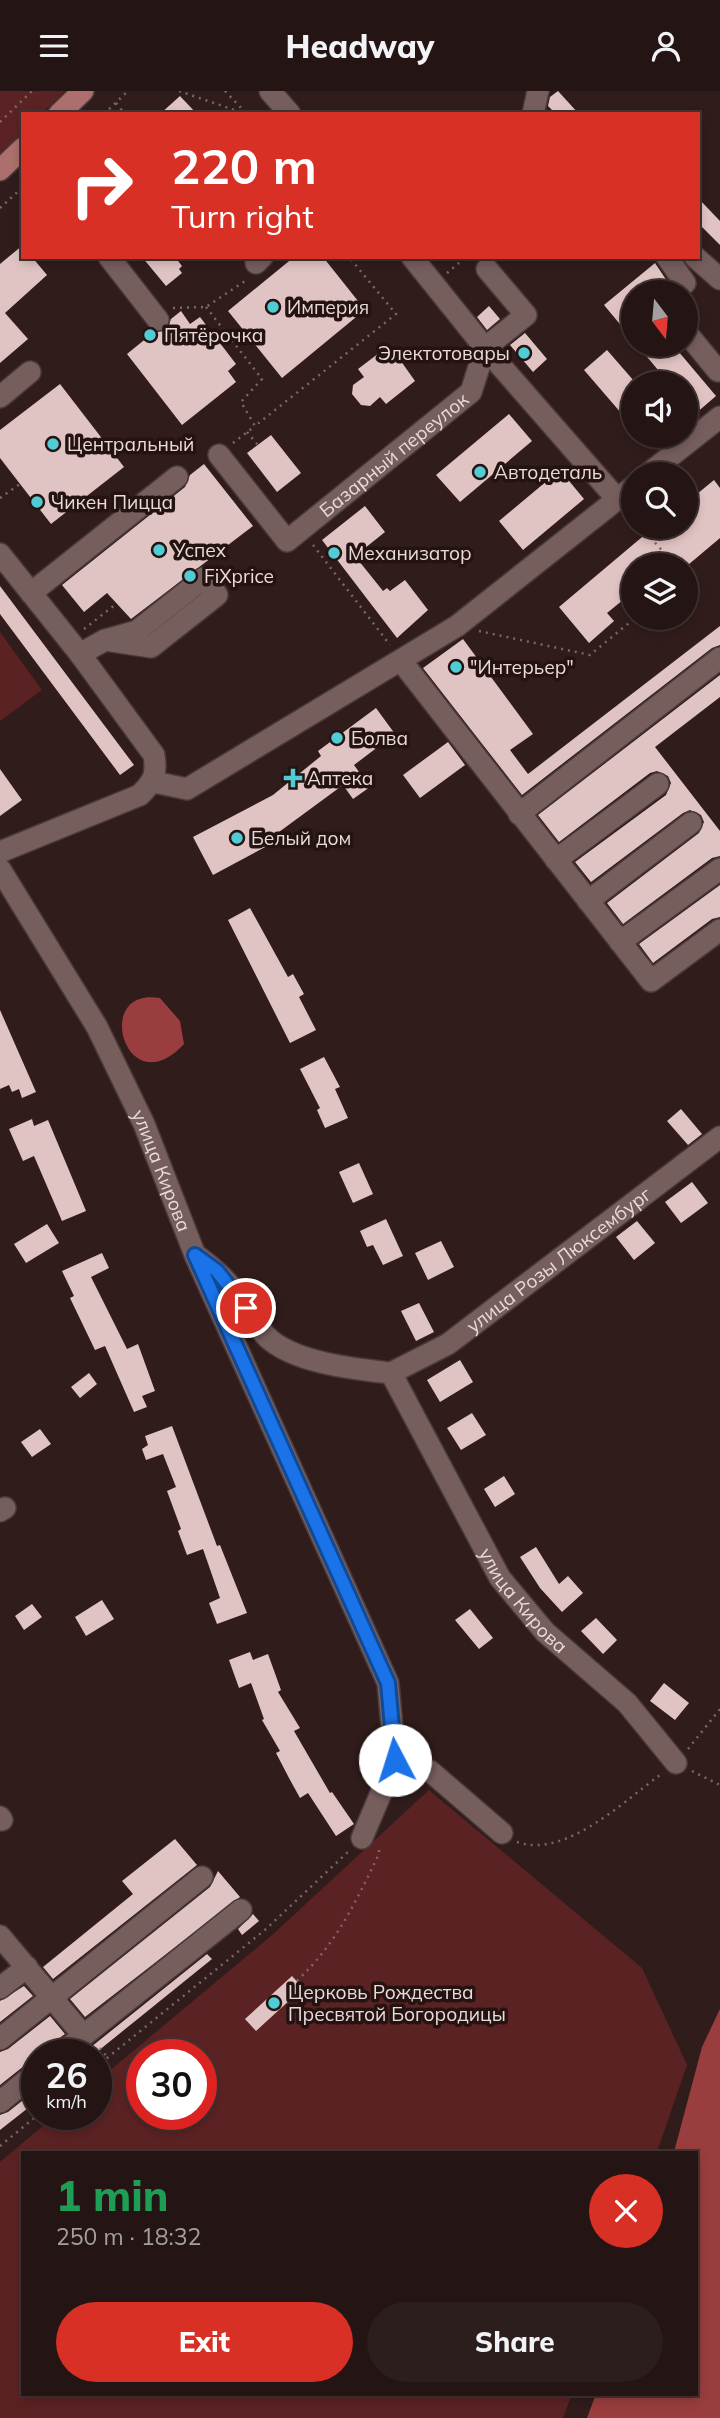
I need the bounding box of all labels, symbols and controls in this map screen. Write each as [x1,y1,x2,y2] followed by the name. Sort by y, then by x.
[286,26,434,66] text: Headway
[35,27,73,65] icon: menu
[647,27,685,65] icon: person
[171,135,317,196] text: 220 m
[56,140,147,231] icon: right
[171,196,314,236] text: Turn right
[621,280,698,357] north arrow
[621,280,698,630] map controls
[287,295,369,319] place label: Империя
[265,299,281,315] marker: Империя
[164,323,263,347] place label: Пятёрочка
[142,327,158,343] marker: Пятёрочка
[378,341,510,365] place label: Электотовары
[516,345,532,361] marker: Электотовары
[621,371,698,448] button: sound
[314,386,474,522] street label: Базарный переулок
[67,432,194,456] place label: Центральный
[45,436,61,452] marker: Центральный
[494,460,602,484] place label: Автодеталь
[621,462,698,539] button: search
[472,464,488,480] marker: Автодеталь
[51,490,173,514] place label: Чикен Пицца
[29,494,45,510] marker: Чикен Пицца
[172,538,227,562] place label: Успех
[348,541,472,565] place label: Механизатор
[151,542,167,558] marker: Успех
[326,545,342,561] marker: Механизатор
[621,553,698,630] button: layers
[204,564,274,588] place label: FiXprice
[182,568,198,584] marker: FiXprice
[470,655,574,679] place label: "Интерьер"
[448,659,464,675] marker: "Интерьер"
[351,726,408,750] place label: Болва
[329,730,345,746] marker: Болва
[307,766,373,790] place label: Аптека
[285,770,301,786] marker: Аптека
[251,826,351,850] place label: Белый дом
[229,830,245,846] marker: Белый дом
[127,1106,197,1235] street label: улица Кирова
[461,1181,656,1338] street label: улица Розы Люксембург
[216,1278,276,1338] pin
[227,1289,265,1327] icon: arrive
[474,1544,573,1658] street label: улица Кирова
[358,1723,432,1797] position arrow
[288,1980,506,2026] place label: Церковь Рождества Пресвятой Богородицы
[266,1995,282,2011] marker: Церковь Рождества Пресвятой Богородицы
[126,2039,217,2130] speed limit sign: 30
[45,2053,88,2097] text: 26
[46,2090,87,2113] text: km/h
[56,2169,169,2222] text: 1 min
[589,2174,663,2248] button: close
[56,2222,201,2251] text: 250 m · 18:32
[56,2302,353,2382] button: Exit
[367,2302,663,2382] button: Share

